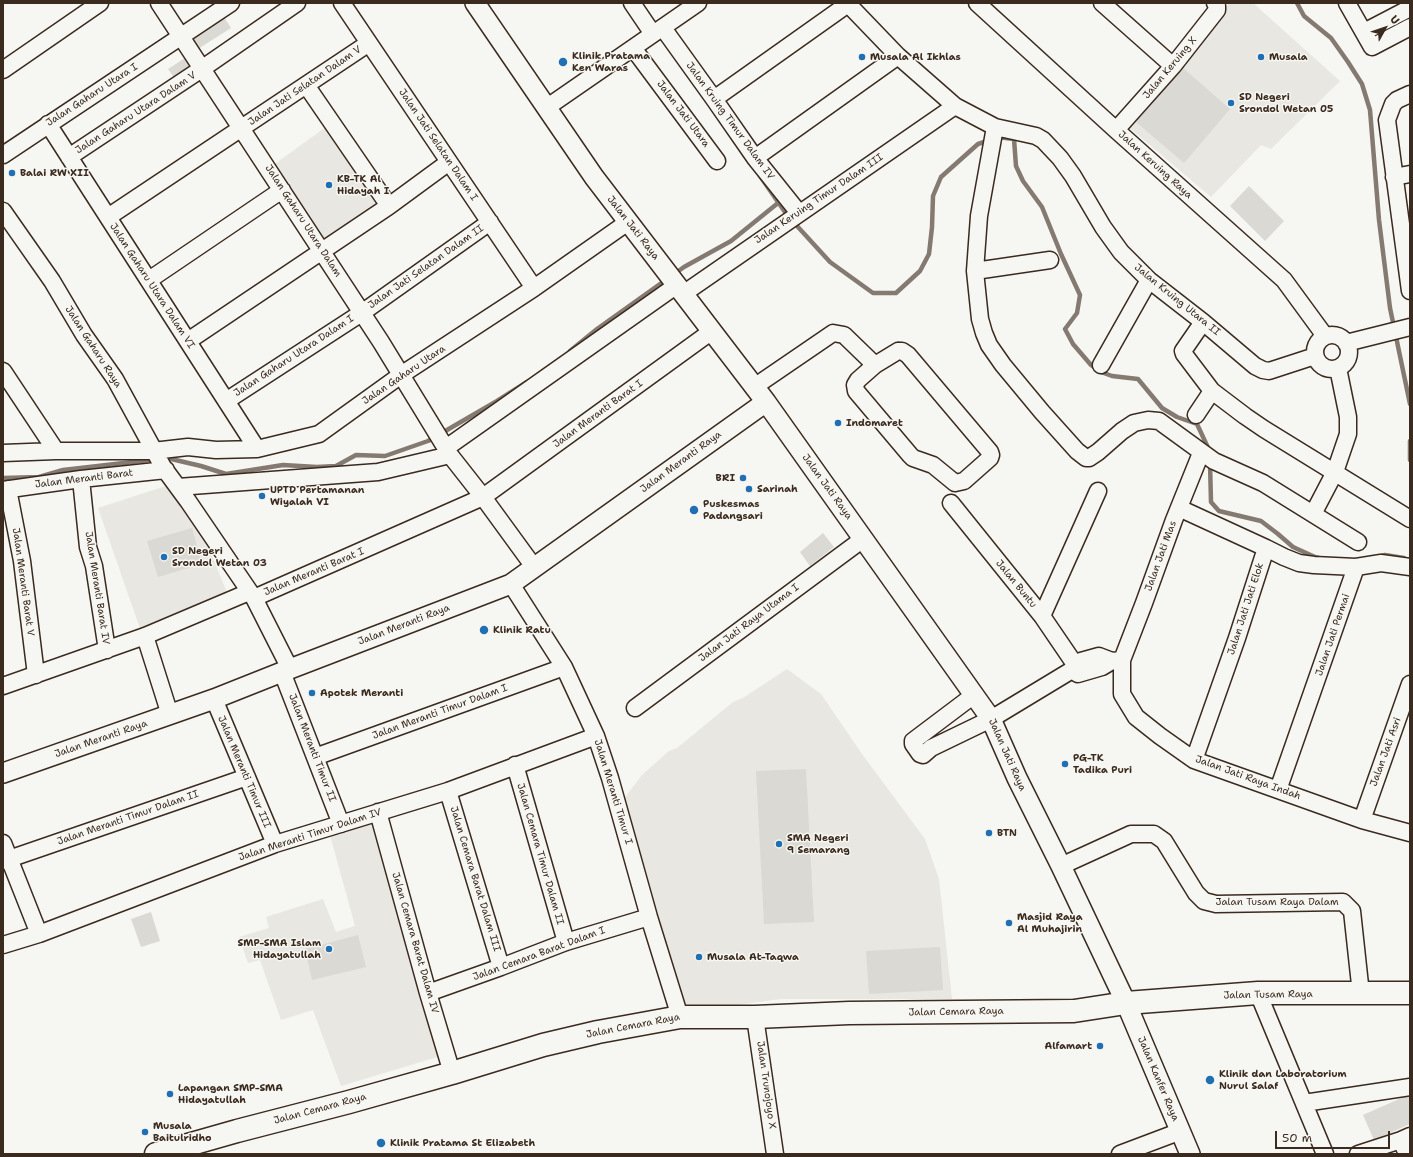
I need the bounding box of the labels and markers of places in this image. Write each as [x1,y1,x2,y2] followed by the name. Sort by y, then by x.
[572,50,650,74] place label: Klinik Pratama Ken Waras
[870,51,961,63] place label: Musala Al Ikhlas
[1269,51,1308,63] place label: Musala
[857,52,867,62] marker: Musala Al Ikhlas
[1256,52,1266,62] marker: Musala
[557,56,569,68] marker: Klinik Pratama Ken Waras
[1239,91,1333,114] place label: SD Negeri Srondol Wetan 05
[1226,98,1236,108] marker: SD Negeri Srondol Wetan 05
[20,167,89,179] place label: Balai RW XII
[7,168,17,178] marker: Balai RW XII
[337,173,389,196] place label: KB-TK Al Hidayah I
[324,180,334,190] marker: KB-TK Al Hidayah I
[846,417,903,429] place label: Indomaret
[833,418,843,428] marker: Indomaret
[716,472,735,484] place label: BRI
[738,473,748,483] marker: BRI
[757,483,798,495] place label: Sarinah
[270,484,364,508] place label: UPTD Pertamanan Wiyalah VI
[744,484,754,494] marker: Sarinah
[257,491,267,501] marker: UPTD Pertamanan Wiyalah VI
[703,498,763,522] place label: Puskesmas Padangsari
[688,504,700,516] marker: Puskesmas Padangsari
[172,545,267,568] place label: SD Negeri Srondol Wetan 03
[159,552,169,562] marker: SD Negeri Srondol Wetan 03
[478,624,490,636] marker: Klinik Ratu
[493,624,551,636] place label: Klinik Ratu
[320,687,403,699] place label: Apotek Meranti
[307,688,317,698] marker: Apotek Meranti
[1073,752,1132,776] place label: PG-TK Tadika Puri
[1060,759,1070,769] marker: PG-TK Tadika Puri
[997,827,1017,839] place label: BTN
[984,828,994,838] marker: BTN
[787,832,850,856] place label: SMA Negeri 9 Semarang
[774,839,784,849] marker: SMA Negeri 9 Semarang
[1017,911,1083,934] place label: Masjid Raya Al Muhajirin
[1004,918,1014,928] marker: Masjid Raya Al Muhajirin
[238,937,321,960] place label: SMP-SMA Islam Hidayatullah
[324,944,334,954] marker: SMP-SMA Islam Hidayatullah
[707,951,799,963] place label: Musala At-Taqwa
[694,952,704,962] marker: Musala At-Taqwa
[1045,1040,1092,1052] place label: Alfamart
[1095,1041,1105,1051] marker: Alfamart
[1219,1068,1347,1092] place label: Klinik dan Laboratorium Nurul Salaf
[1204,1074,1216,1086] marker: Klinik dan Laboratorium Nurul Salaf
[178,1082,283,1106] place label: Lapangan SMP-SMA Hidayatullah
[165,1089,175,1099] marker: Lapangan SMP-SMA Hidayatullah
[153,1120,212,1144] place label: Musala Baitulridho
[140,1127,150,1137] marker: Musala Baitulridho
[375,1137,387,1149] marker: Klinik Pratama St Elizabeth
[390,1137,535,1149] place label: Klinik Pratama St Elizabeth

